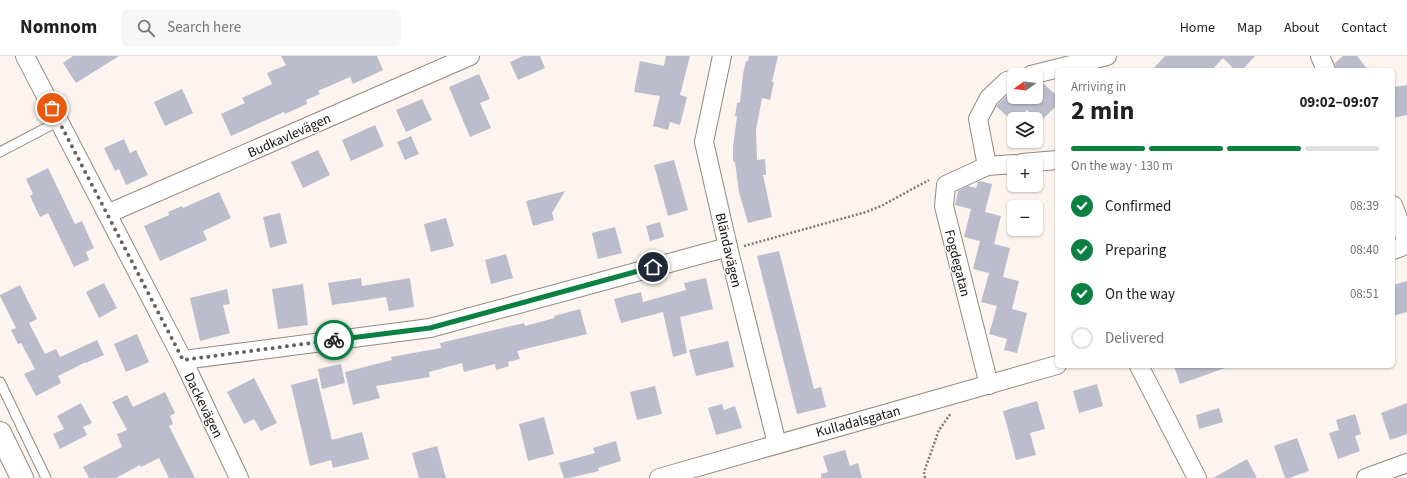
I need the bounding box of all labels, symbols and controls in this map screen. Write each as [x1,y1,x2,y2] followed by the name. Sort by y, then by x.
[121,10,401,46] search box
[20,14,97,41] text: Nomnom
[135,17,157,39] icon: search
[167,17,241,38] text: Search here
[1180,18,1215,38] text: Home
[1237,18,1262,38] text: Map
[1284,18,1319,38] text: About
[1341,18,1387,38] text: Contact
[1007,68,1043,104] north arrow
[1007,68,1043,236] map controls
[1071,78,1126,96] text: Arriving in
[35,91,69,125] pin
[1071,92,1134,129] text: 2 min
[1299,92,1379,113] text: 09:02–09:07
[41,97,63,119] icon: bag
[245,109,334,163] street label: Budkavlevägen
[1007,112,1043,148] button: layers
[1007,156,1043,192] button: +
[1071,157,1173,175] text: On the way · 130 m
[1071,195,1093,217] icon: check
[1105,196,1171,217] text: Confirmed
[1350,197,1379,215] text: 08:39
[1007,200,1043,236] button: −
[710,211,746,290] street label: Bländavägen
[939,228,975,299] street label: Fogdegatan
[1071,239,1093,261] icon: check
[1105,240,1166,261] text: Preparing
[1350,241,1379,259] text: 08:40
[636,250,670,284] pin
[642,256,664,278] icon: home
[1071,283,1093,305] icon: check
[1105,284,1175,305] text: On the way
[1350,285,1379,303] text: 08:51
[314,320,354,360] courier
[1105,328,1164,349] text: Delivered
[323,329,345,351] icon: bike
[179,369,228,442] street label: Dackevägen
[814,401,903,443] street label: Kulladalsgatan

